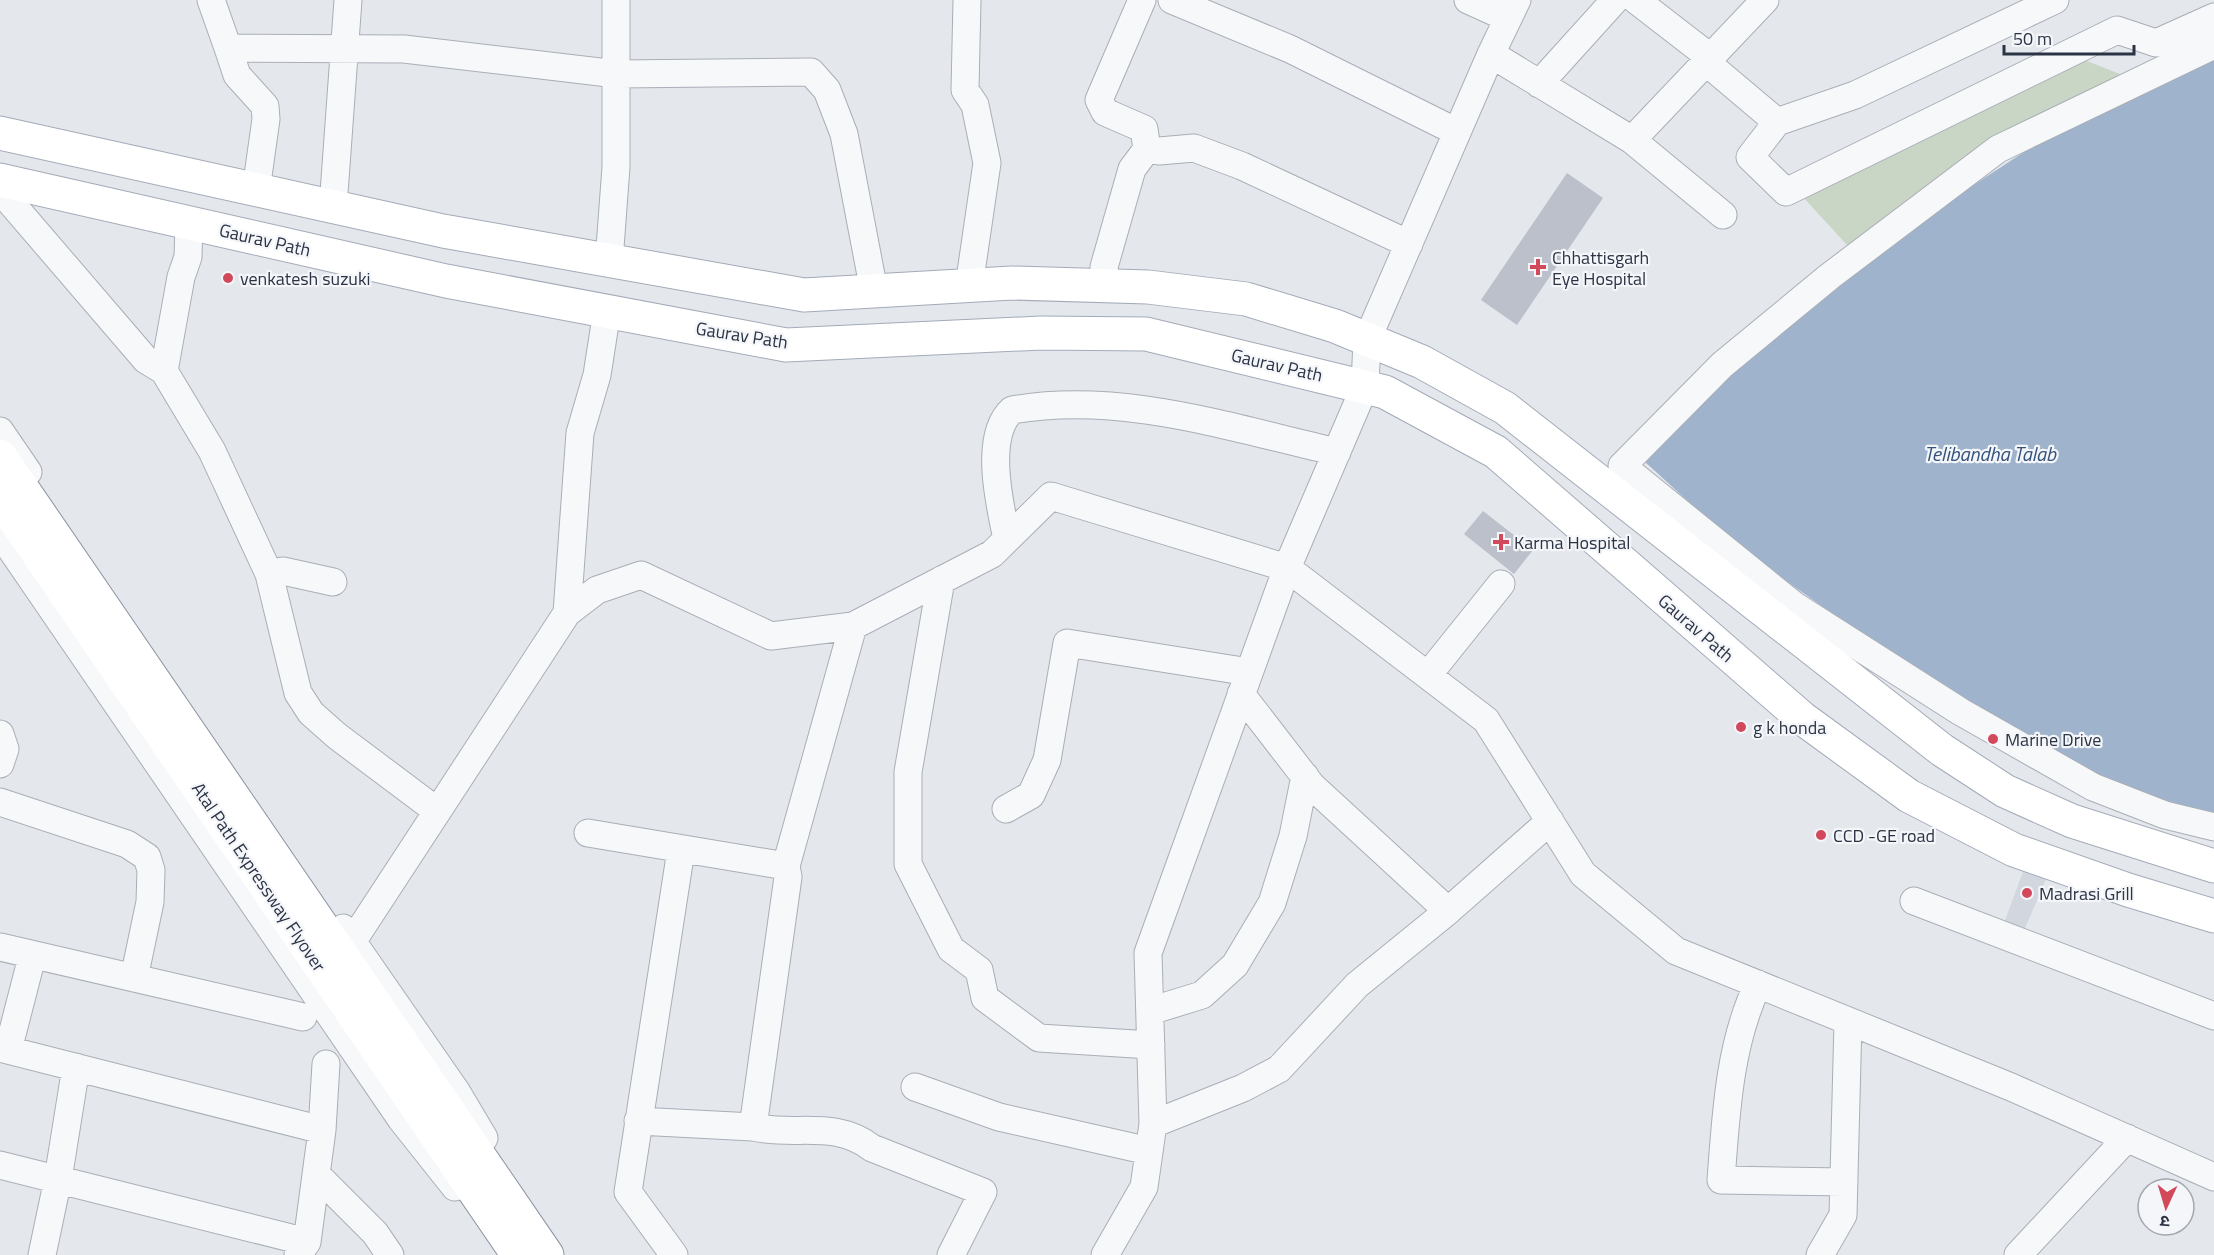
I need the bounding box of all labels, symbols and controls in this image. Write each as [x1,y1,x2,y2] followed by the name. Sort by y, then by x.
[2004,18,2134,56] scale bar
[2013,25,2052,52] text: 50 m
[217,216,313,264] street label: Gaurav Path
[1552,244,1649,292] place label: Chhattisgarh Eye Hospital
[1529,258,1547,276] marker: Chhattisgarh Eye Hospital
[240,265,370,292] place label: venkatesh suzuki
[221,271,235,285] marker: venkatesh suzuki
[694,314,790,356] street label: Gaurav Path
[1229,341,1325,389] street label: Gaurav Path
[1924,438,2057,469] water label: Telibandha Talab
[1514,529,1630,556] place label: Karma Hospital
[1492,533,1510,551] marker: Karma Hospital
[1652,587,1740,669] street label: Gaurav Path
[1753,714,1826,741] place label: g k honda
[1734,720,1748,734] marker: g k honda
[2005,726,2101,753] place label: Marine Drive
[1986,732,2000,746] marker: Marine Drive
[185,777,333,977] street label: Atal Path Expressway Flyover
[1833,822,1935,849] place label: CCD -GE road
[1814,828,1828,842] marker: CCD -GE road
[2039,880,2134,907] place label: Madrasi Grill
[2020,886,2034,900] marker: Madrasi Grill
[2136,1177,2196,1237] north arrow
[2159,1210,2170,1234] text: उ

